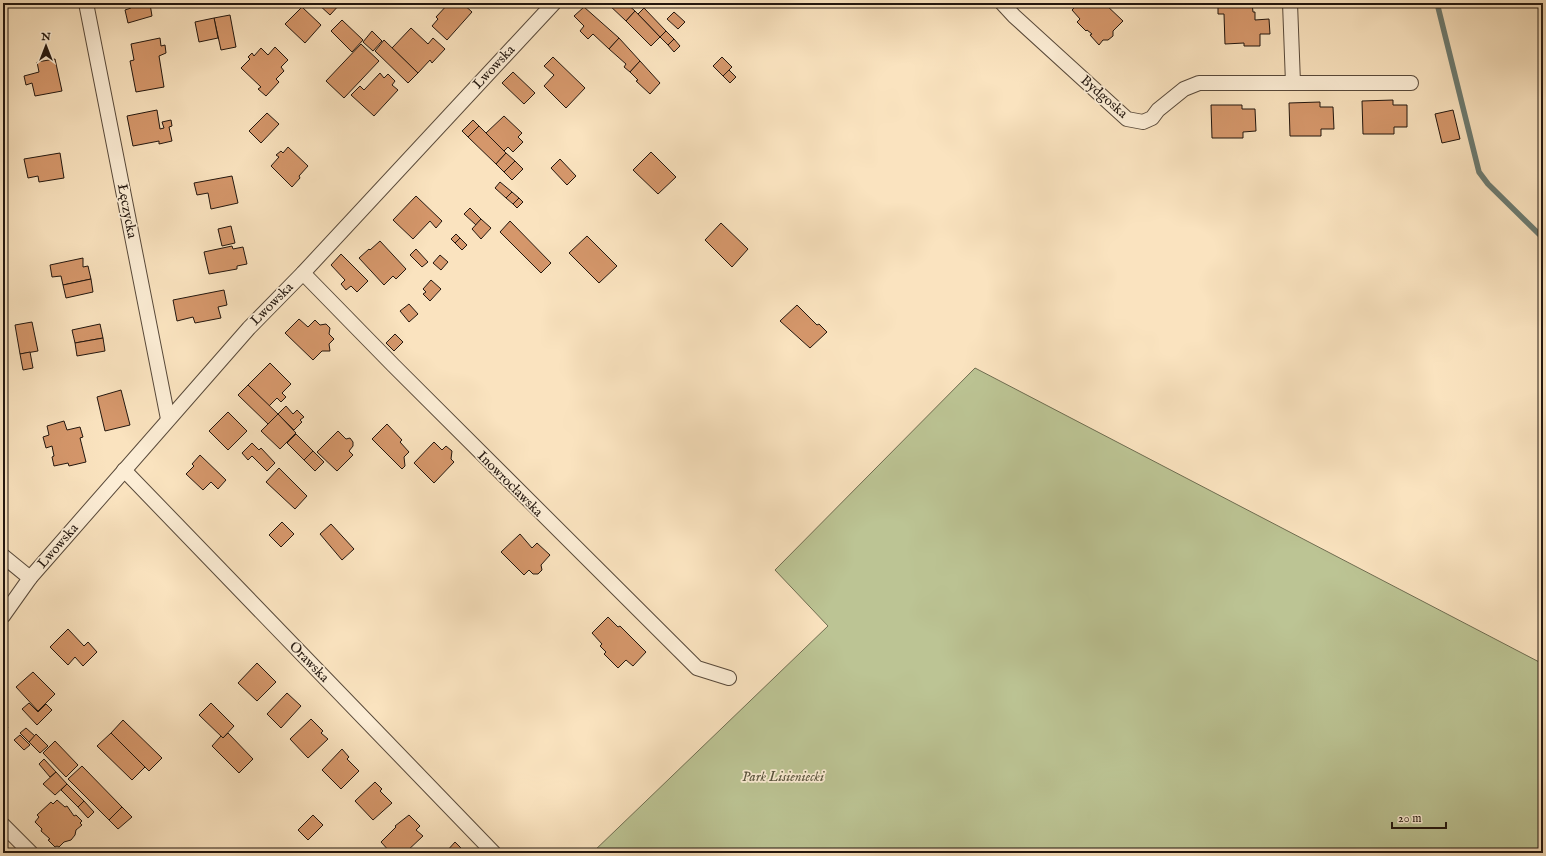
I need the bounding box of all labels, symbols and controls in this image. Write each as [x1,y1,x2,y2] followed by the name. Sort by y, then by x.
[26,26,66,66] north arrow
[40,30,51,44] text: N
[469,40,520,93] street label: Lwowska
[1077,72,1132,123] street label: Bydgoska
[113,182,141,241] street label: Łęczycka
[247,278,298,329] street label: Lwowska
[473,447,547,521] street label: Inowrocławska
[34,519,83,572] street label: Lwowska
[285,638,334,687] street label: Orawska
[742,768,825,786] park label: Park Lisieniecki
[1392,804,1446,830] scale bar
[1398,811,1421,826] text: 20 m

